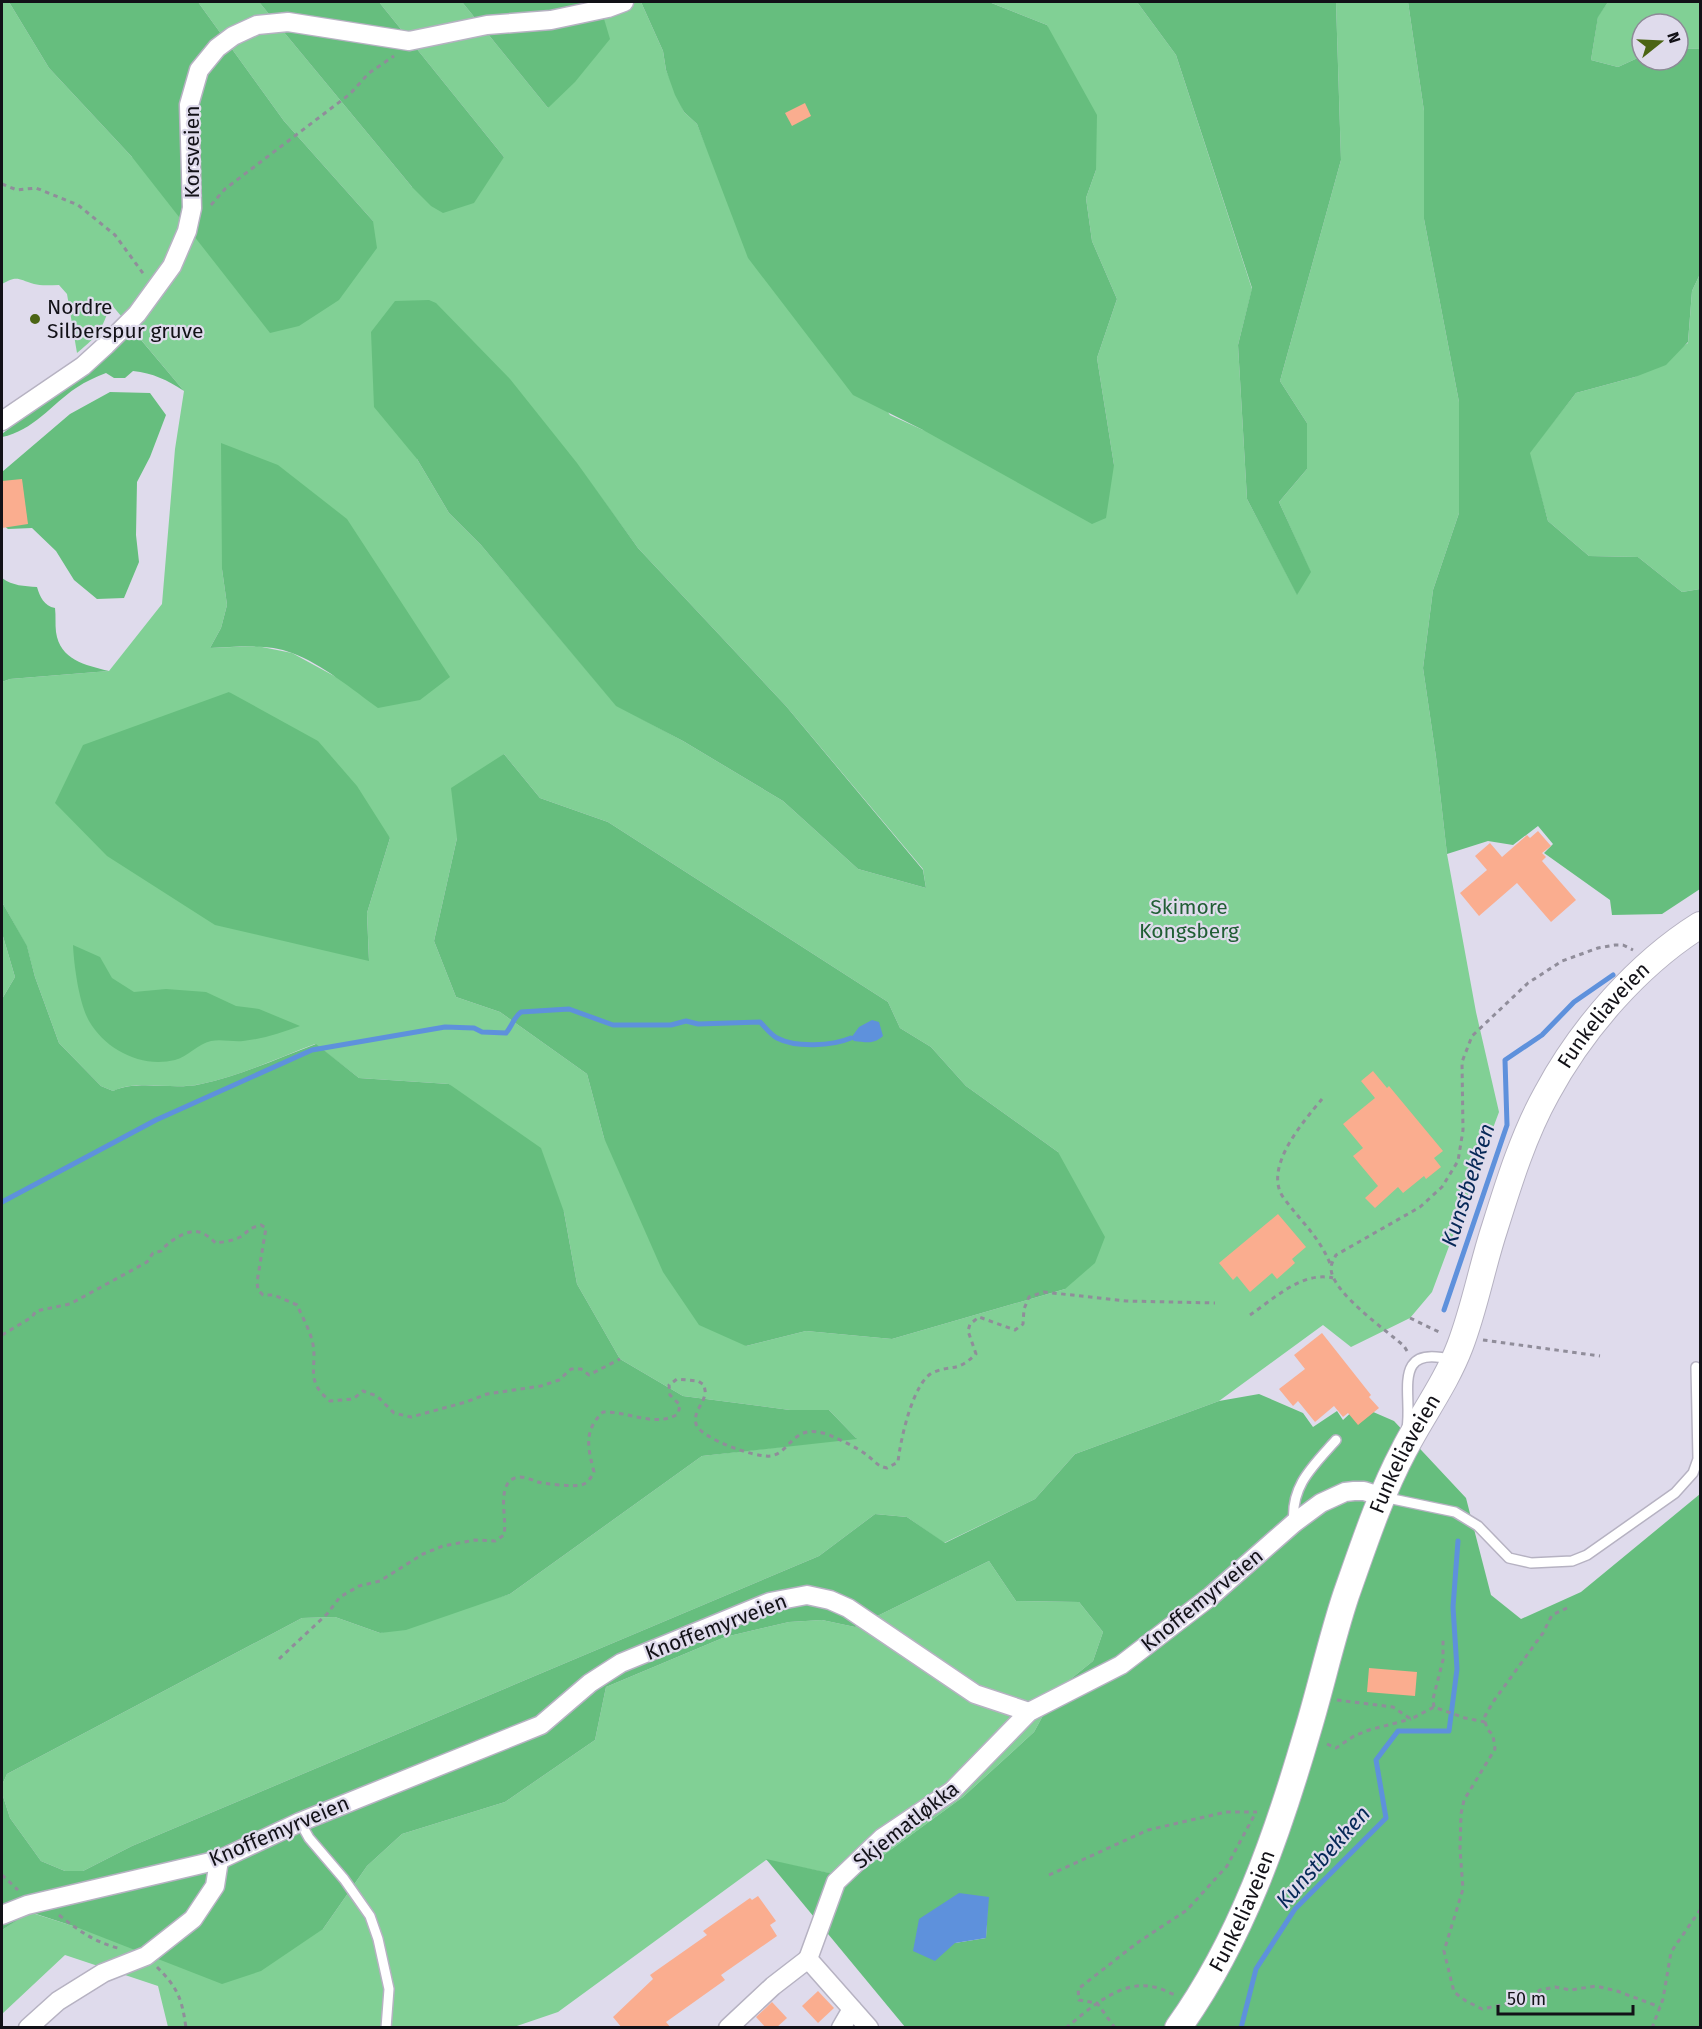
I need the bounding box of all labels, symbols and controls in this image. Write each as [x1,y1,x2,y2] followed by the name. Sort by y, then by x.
[1630,12,1690,72] north arrow
[1663,30,1684,45] text: N
[179,106,205,198] street label: Korsveien
[47,294,203,344] place label: Nordre Silberspur gruve
[28,312,42,326] marker: Nordre Silberspur gruve
[1139,894,1239,944] park label: Skimore Kongsberg
[1552,957,1655,1073] street label: Funkeliaveien
[1435,1120,1501,1250] water label: Kunstbekken
[1364,1390,1446,1517] street label: Funkeliaveien
[1136,1543,1268,1657] street label: Knoffemyrveien
[641,1588,791,1666] street label: Knoffemyrveien
[848,1776,964,1874] street label: Skjematløkka
[205,1790,353,1872] street label: Knoffemyrveien
[1270,1800,1376,1914] water label: Kunstbekken
[1203,1846,1281,1976] street label: Funkeliaveien
[1498,1978,1633,2016] scale bar
[1507,1988,1546,2010] text: 50 m

